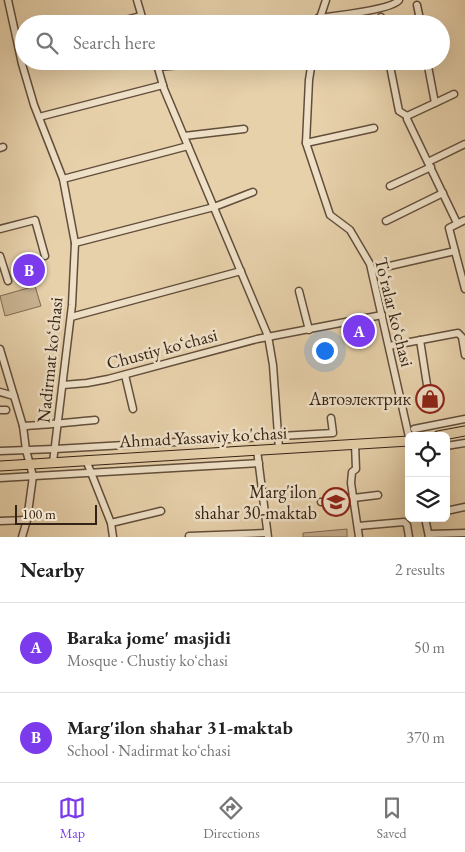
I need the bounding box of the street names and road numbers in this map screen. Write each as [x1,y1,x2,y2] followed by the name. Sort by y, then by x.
[370,255,419,370] street label: Toʻralar koʻchasi
[31,295,68,424] street label: Nadirmat koʻchasi
[104,323,220,374] street label: Chustiy koʻchasi
[117,421,288,452] street label: Ahmad Yassaviy ko'chasi

